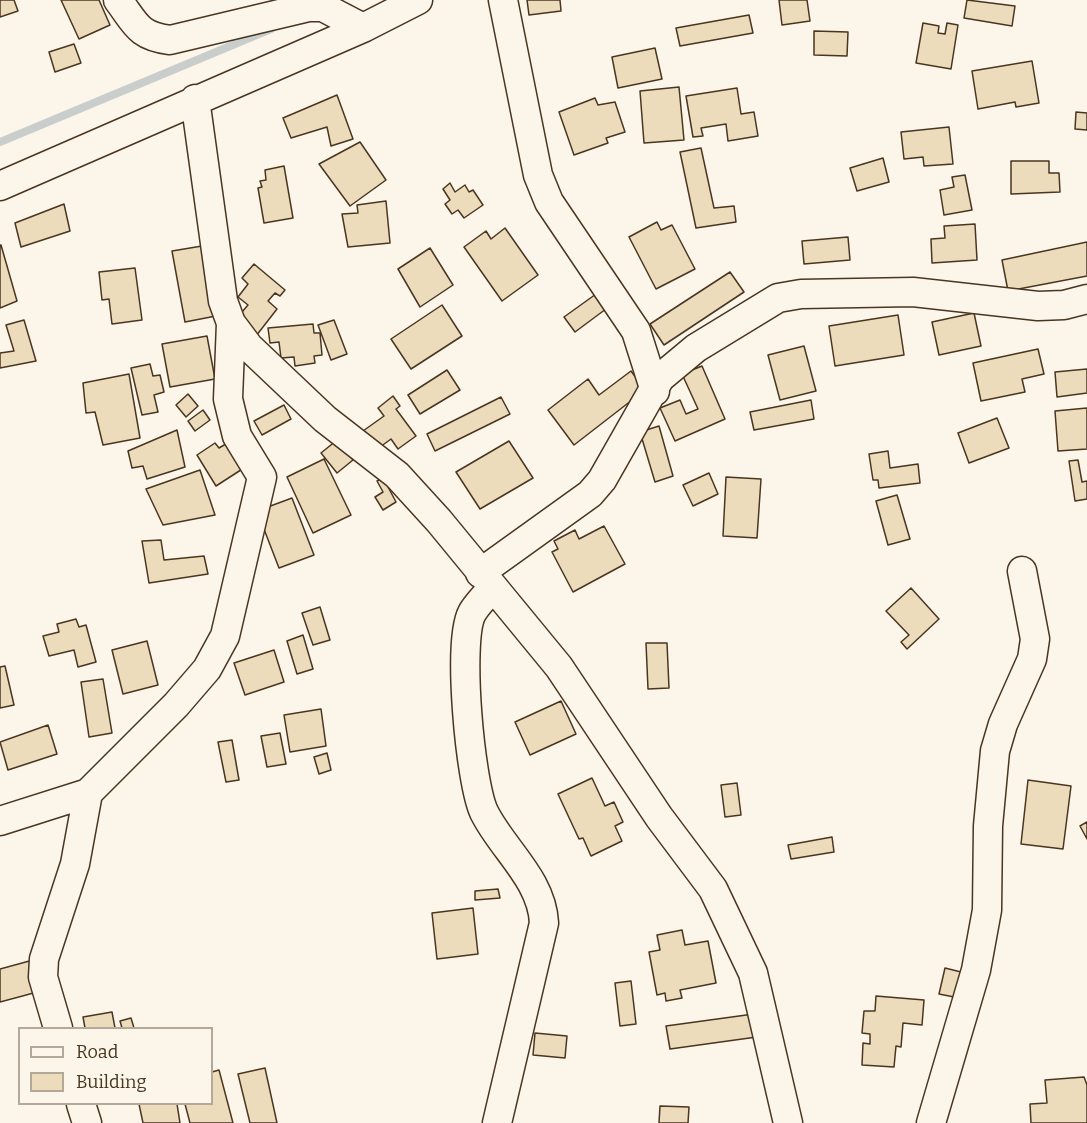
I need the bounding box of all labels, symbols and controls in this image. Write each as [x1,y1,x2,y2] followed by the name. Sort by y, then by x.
[18,1027,213,1105] legend
[76,1041,118,1063] text: Road
[76,1071,147,1093] text: Building

